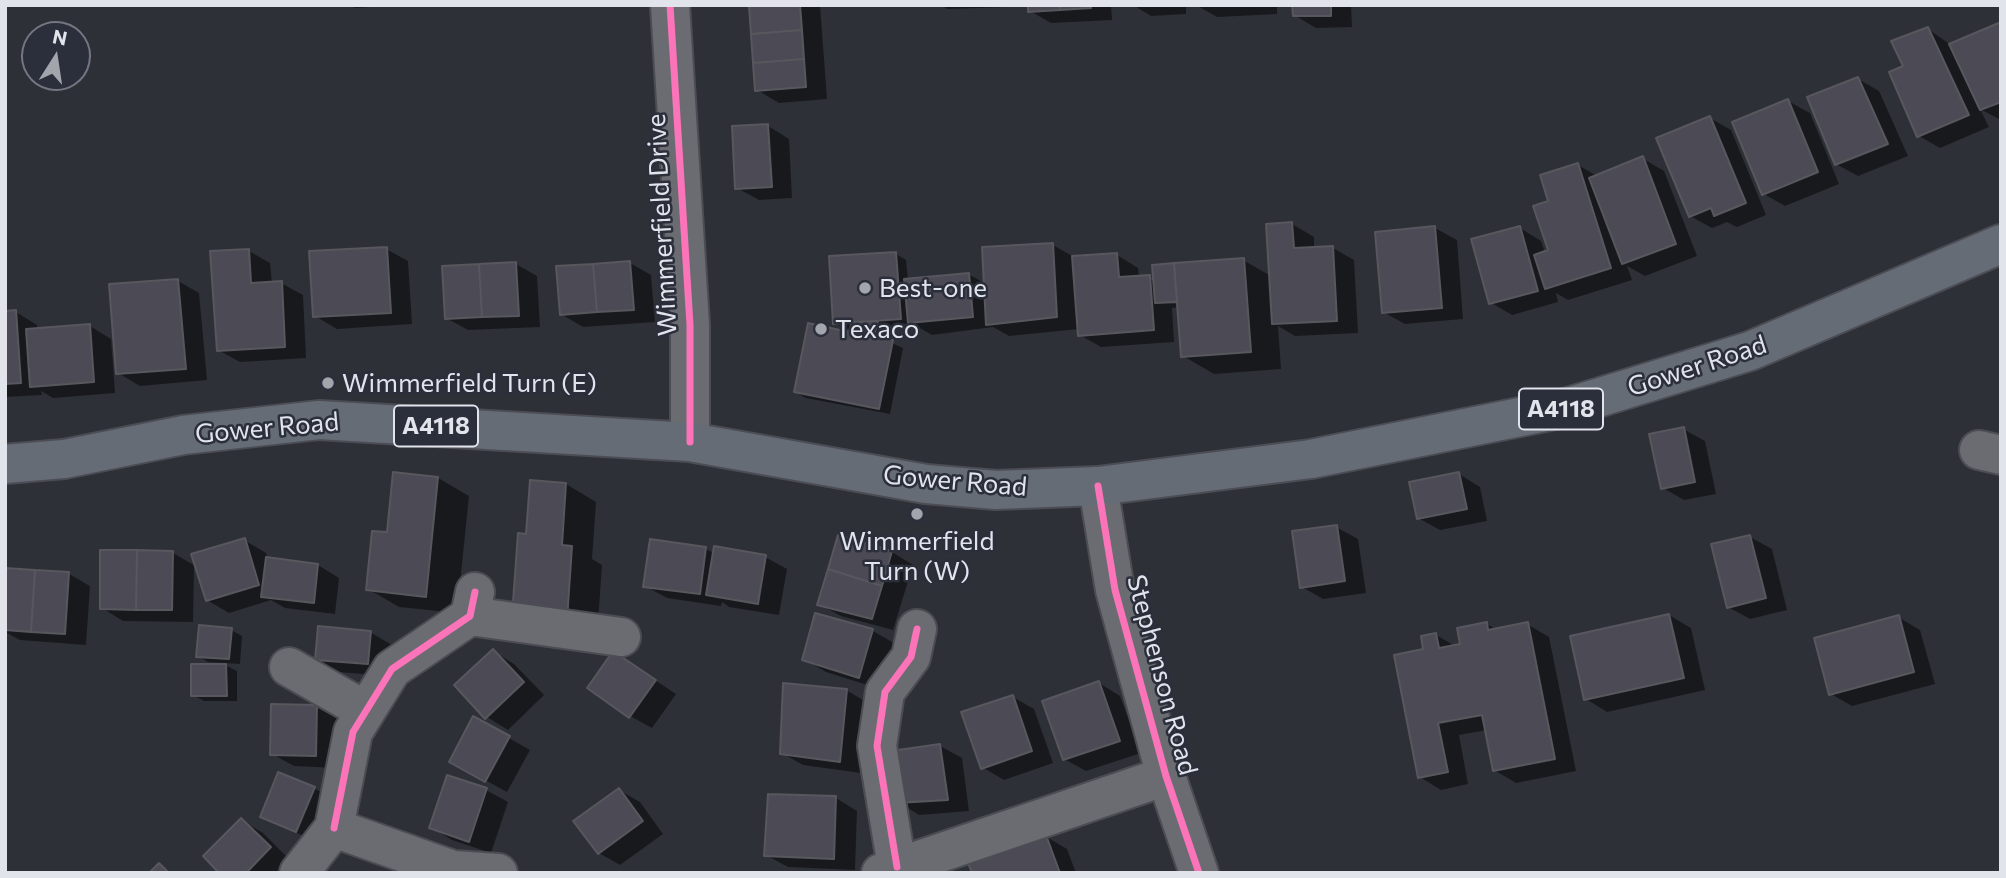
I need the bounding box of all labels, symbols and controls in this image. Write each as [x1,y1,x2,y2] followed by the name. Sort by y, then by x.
[21,21,91,91] north arrow
[51,24,69,50] text: N
[641,113,683,337] street label: Wimmerfield Drive
[879,272,987,304] place label: Best-one
[857,280,873,296] marker: Best-one
[835,313,919,345] place label: Texaco
[813,321,829,337] marker: Texaco
[1624,329,1770,403] street label: Gower Road
[342,367,597,399] place label: Wimmerfield Turn (E)
[320,375,336,391] marker: Wimmerfield Turn (E)
[1519,388,1603,430] road number: A4118
[394,405,478,446] road number: A4118
[194,406,340,450] street label: Gower Road
[882,459,1028,503] street label: Gower Road
[909,506,925,522] marker: Wimmerfield Turn (W)
[840,525,994,586] place label: Wimmerfield Turn (W)
[1120,571,1204,779] street label: Stephenson Road

